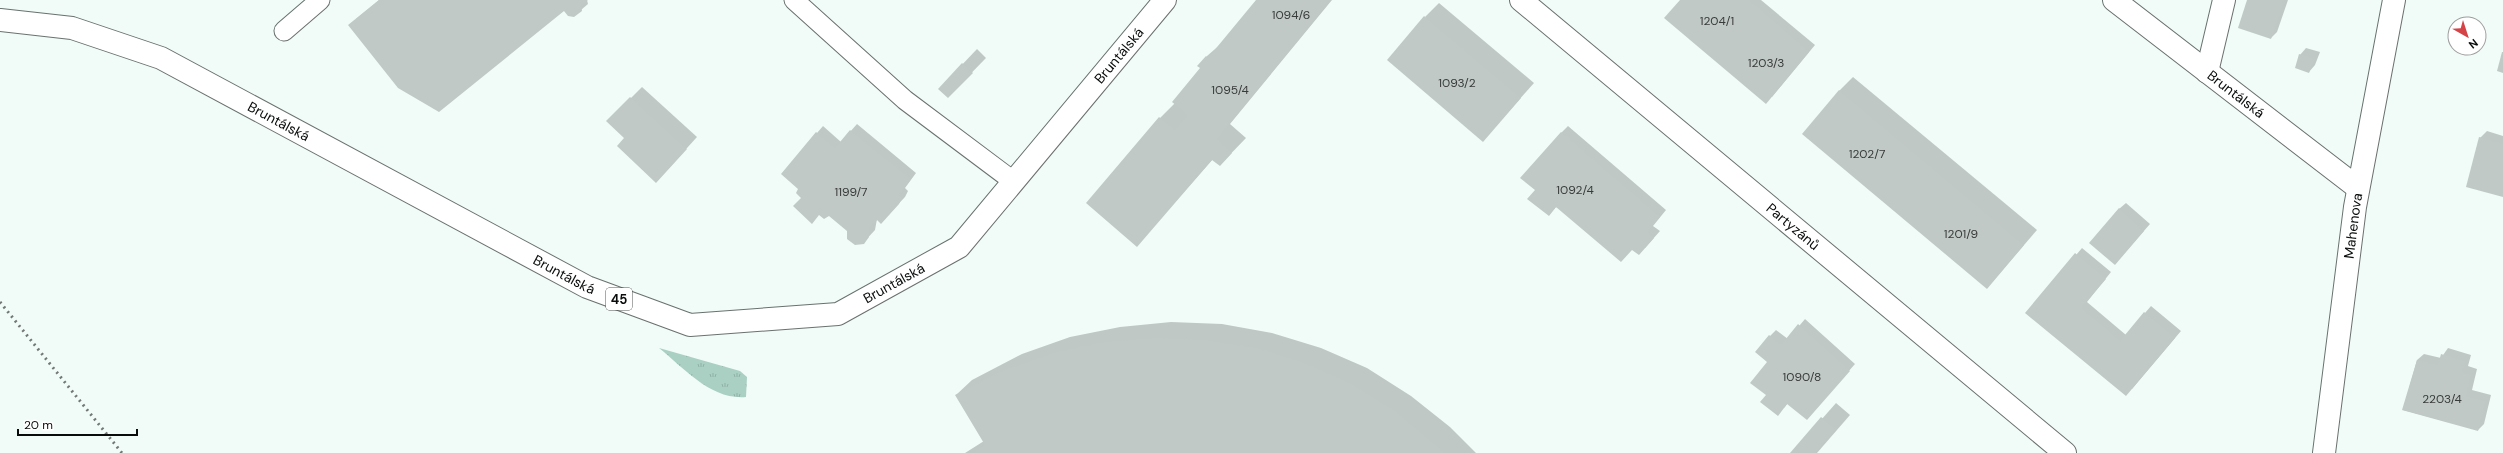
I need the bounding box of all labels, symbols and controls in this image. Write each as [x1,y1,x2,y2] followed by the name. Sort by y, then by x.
[1272,7,1310,23] house number: 1094/6
[1700,13,1734,29] house number: 1204/1
[2447,16,2487,56] north arrow
[1090,24,1147,87] street label: Bruntálská
[2466,36,2481,52] text: N
[1748,55,1784,71] house number: 1203/3
[2204,66,2268,122] street label: Bruntálská
[1438,75,1476,91] house number: 1093/2
[1211,82,1249,98] house number: 1095/4
[245,97,313,145] street label: Bruntálská
[1849,146,1885,162] house number: 1202/7
[1556,182,1594,198] house number: 1092/4
[834,184,868,200] house number: 1199/7
[2340,191,2366,260] street label: Mahenova
[1763,199,1823,254] street label: Partyzánů
[1944,226,1978,242] house number: 1201/9
[530,251,597,298] street label: Bruntálská
[860,259,928,307] street label: Bruntálská
[606,288,632,310] road number: 45
[1783,369,1821,385] house number: 1090/8
[2422,391,2462,407] house number: 2203/4
[18,411,137,437] scale bar
[24,417,53,433] text: 20 m

